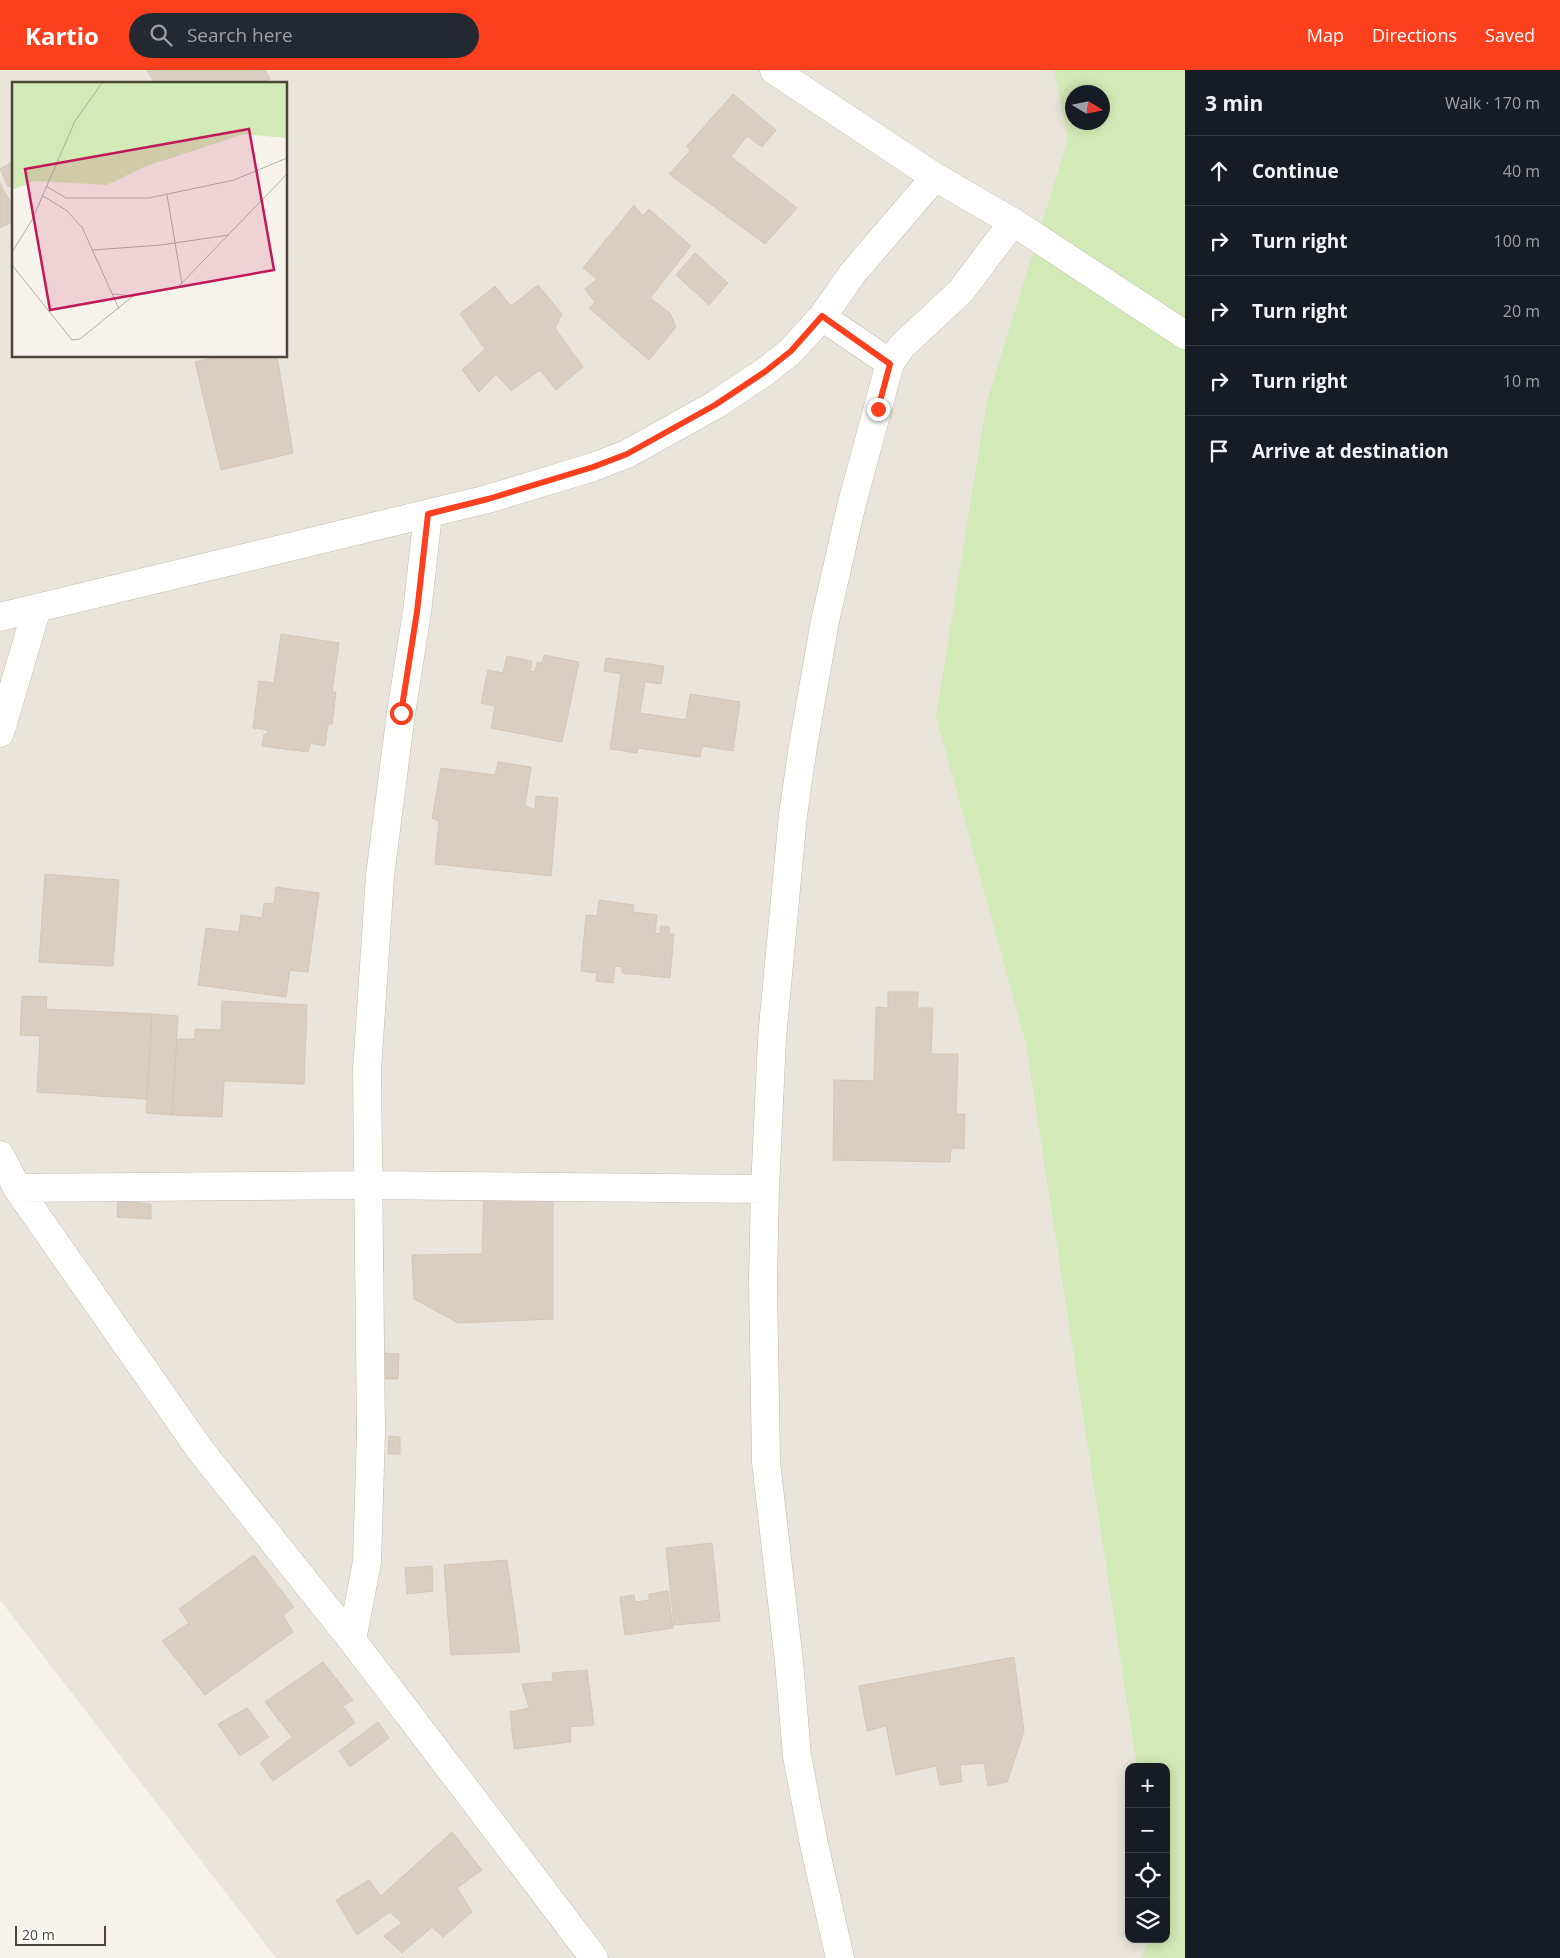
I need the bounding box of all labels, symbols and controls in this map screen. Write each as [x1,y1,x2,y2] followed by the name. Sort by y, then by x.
[129,13,479,58] search box
[25,19,99,52] text: Kartio
[147,21,175,49] icon: search
[187,22,293,48] text: Search here
[1307,23,1344,47] text: Map
[1372,23,1457,47] text: Directions
[1485,23,1535,47] text: Saved
[12,82,288,358] inset map
[1065,85,1110,130] north arrow
[1205,89,1263,117] text: 3 min
[1445,92,1540,114] text: Walk · 170 m
[1205,157,1233,185] icon: ahead
[1252,158,1339,184] text: Continue
[1503,160,1540,182] text: 40 m
[1205,227,1233,255] icon: right
[1252,228,1347,254] text: Turn right
[1494,230,1540,252] text: 100 m
[1205,297,1233,325] icon: right
[1252,298,1347,324] text: Turn right
[1503,300,1540,322] text: 20 m
[1205,367,1233,395] icon: right
[1252,368,1347,394] text: Turn right
[1503,370,1540,392] text: 10 m
[867,398,890,421] route end
[1205,437,1233,465] icon: arrive
[1252,438,1449,464] text: Arrive at destination
[390,702,413,725] route start
[1125,1763,1170,1943] map controls
[1125,1763,1170,1808] button: +
[1125,1808,1170,1853] button: −
[1125,1853,1170,1898] button: locate
[1125,1898,1170,1943] button: layers
[15,1923,106,1946] scale bar
[22,1925,55,1944] text: 20 m

